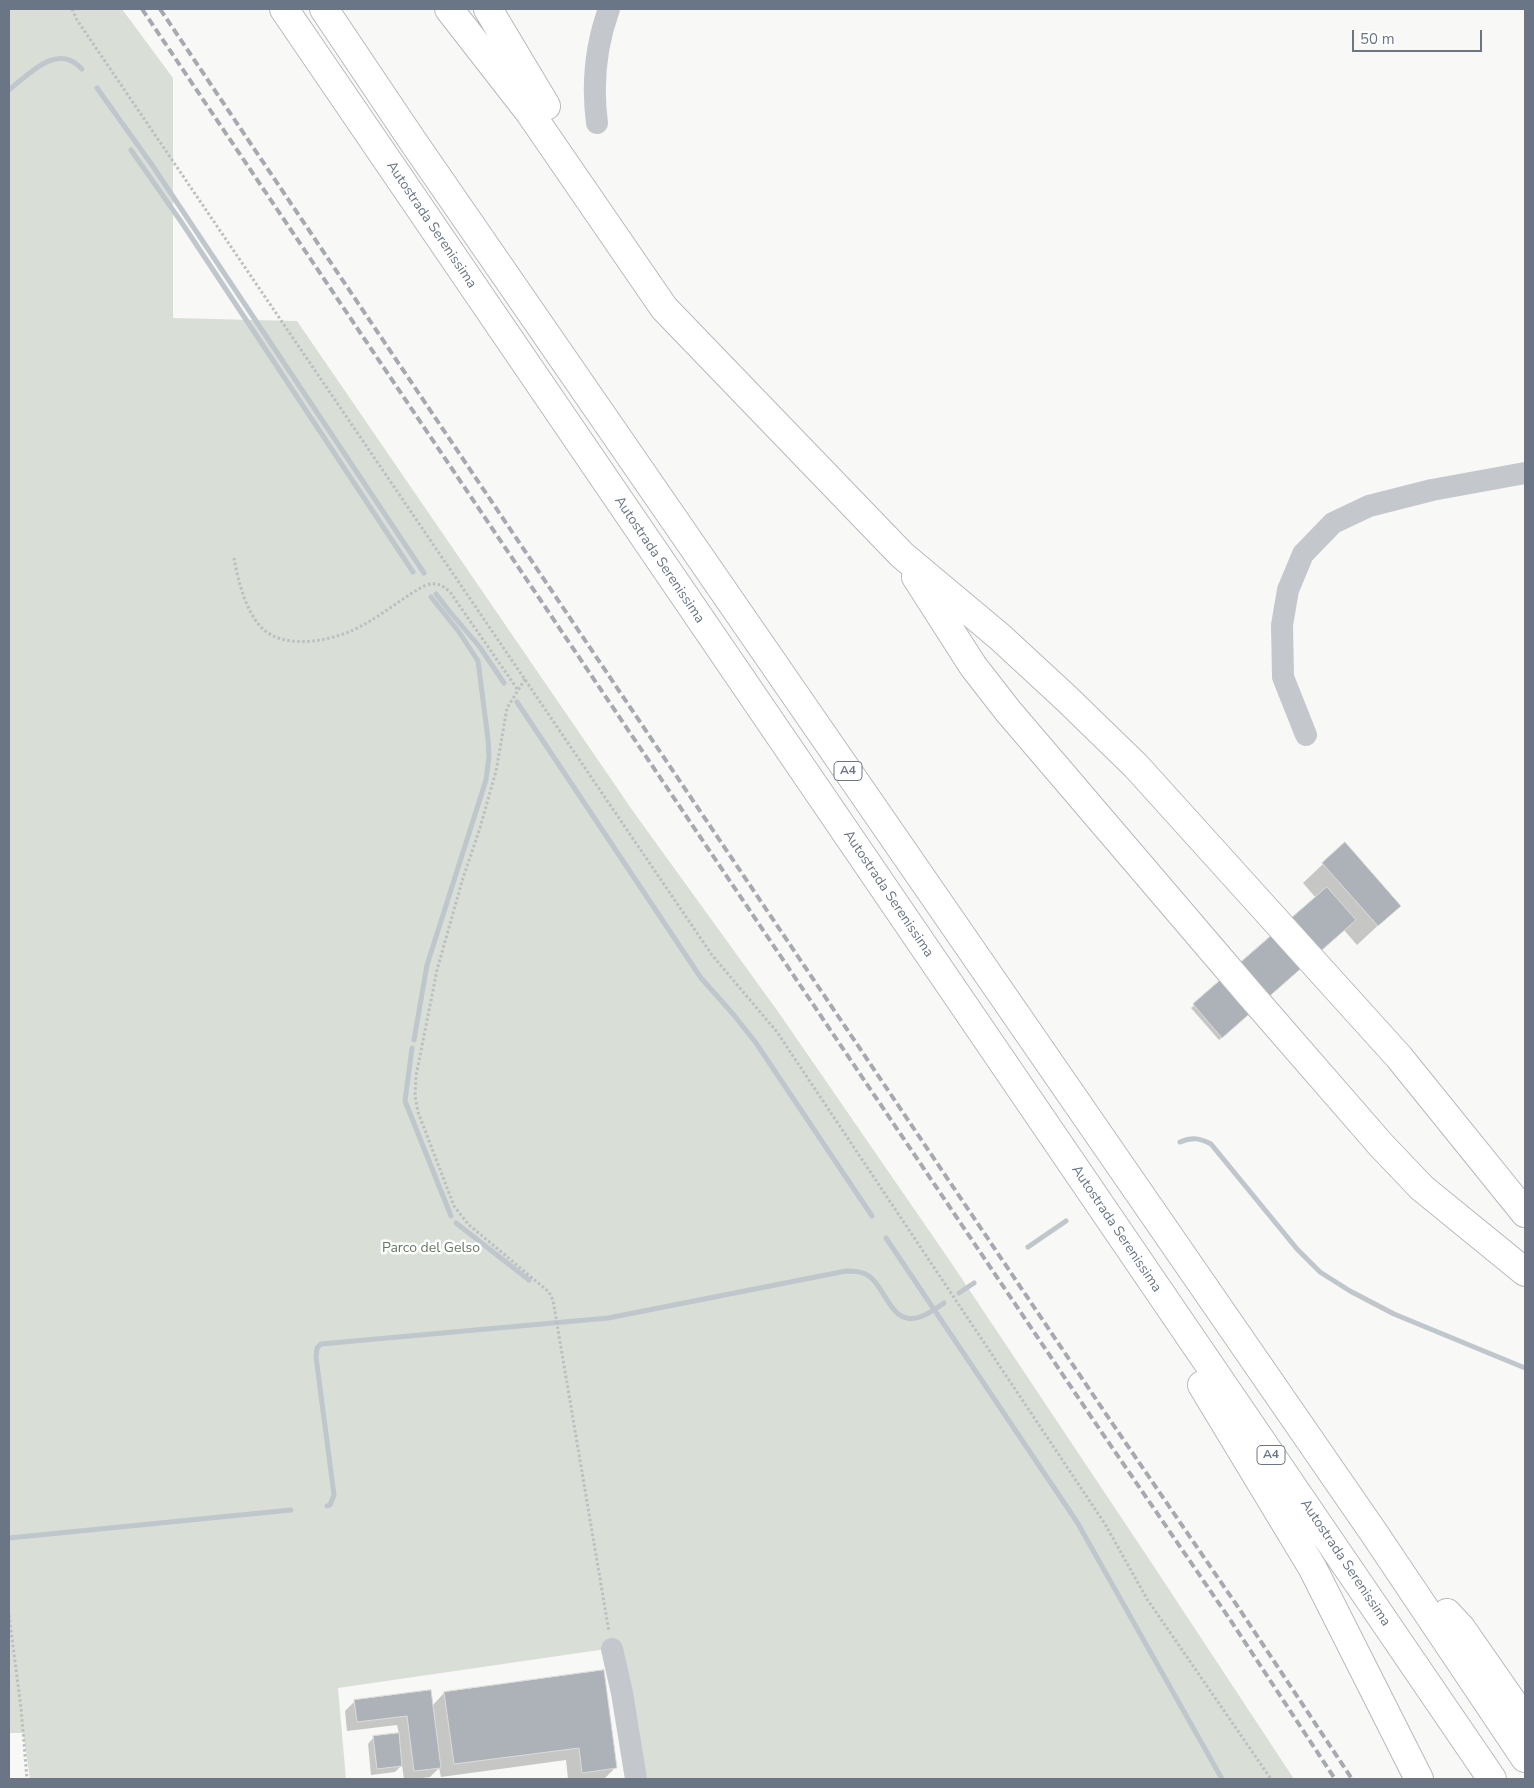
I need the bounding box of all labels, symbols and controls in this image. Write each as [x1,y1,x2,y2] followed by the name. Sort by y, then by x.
[1354,20,1484,52] scale bar
[1360,29,1395,49] text: 50 m
[382,158,480,292] street label: Autostrada Serenissima
[610,493,708,627] street label: Autostrada Serenissima
[834,761,862,780] road number: A4
[839,827,937,961] street label: Autostrada Serenissima
[1067,1162,1165,1296] street label: Autostrada Serenissima
[382,1241,480,1257] park label: Parco del Gelso
[1257,1446,1285,1464] road number: A4
[1296,1496,1394,1630] street label: Autostrada Serenissima

